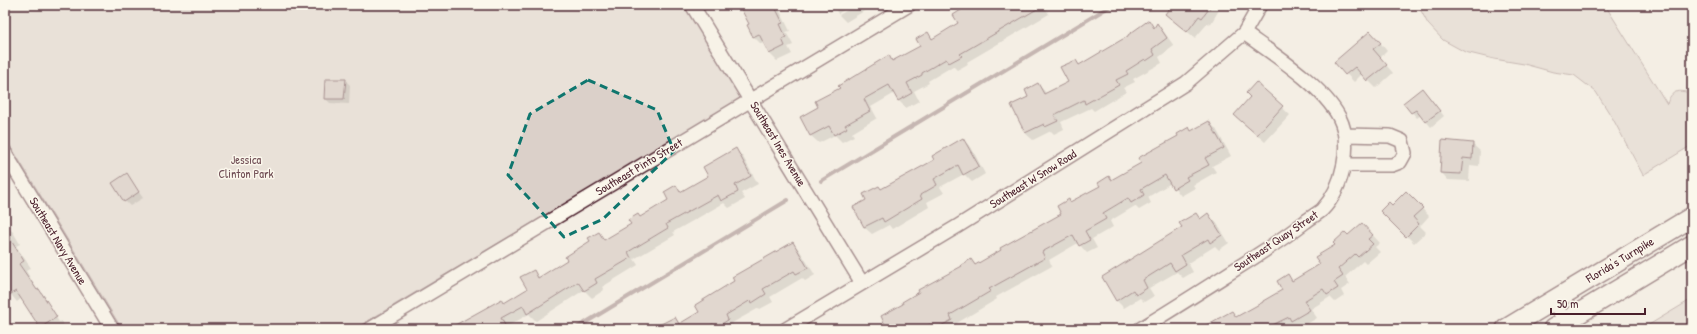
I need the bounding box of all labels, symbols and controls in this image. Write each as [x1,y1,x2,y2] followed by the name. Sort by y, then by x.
[746,98,811,190] street label: Southeast Ines Avenue
[592,133,686,199] street label: Southeast Pinto Street
[986,145,1080,212] street label: Southeast W Snow Road
[218,151,274,182] park label: Jessica Clinton Park
[26,194,91,288] street label: Southeast Navy Avenue
[1230,206,1322,275] street label: Southeast Quay Street
[1582,232,1657,287] street label: Florida's Turnpike
[1551,290,1645,316] scale bar
[1557,295,1578,312] text: 50 m

